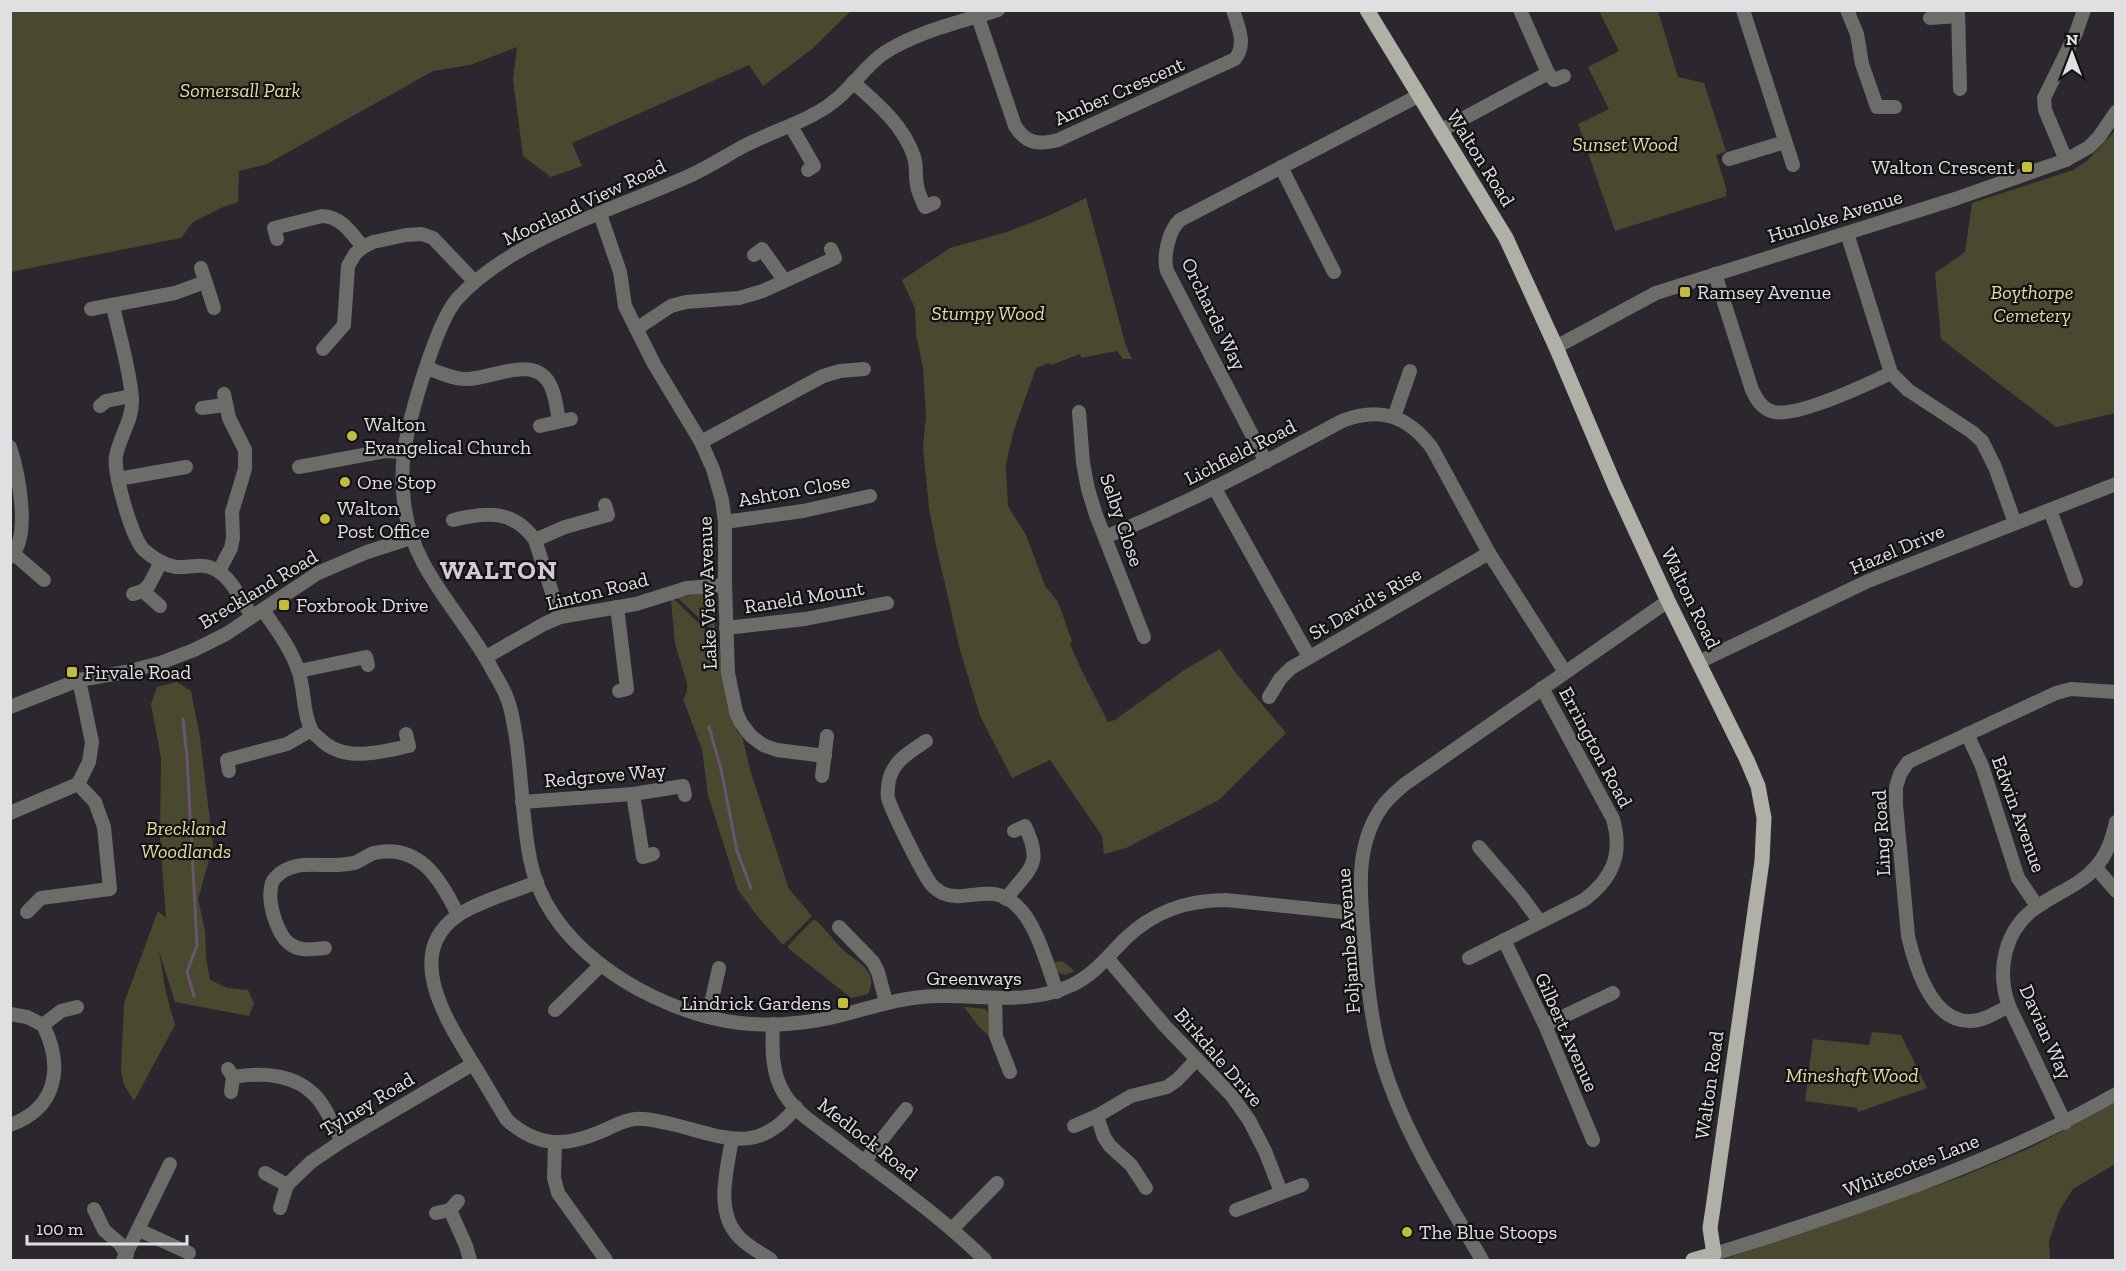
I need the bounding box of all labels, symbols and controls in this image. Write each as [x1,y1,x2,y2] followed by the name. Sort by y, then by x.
[2042,24,2102,84] north arrow
[2066,30,2078,49] text: N
[1050,51,1188,130] street label: Amber Crescent
[180,78,300,102] park label: Somersall Park
[1442,105,1520,211] street label: Walton Road
[1572,132,1678,156] park label: Sunset Wood
[499,154,669,250] street label: Moorland View Road
[1872,155,2016,179] place label: Walton Crescent
[2020,160,2034,174] marker: Walton Crescent
[1765,184,1905,248] street label: Hunloke Avenue
[1176,254,1252,375] street label: Orchards Way
[1697,280,1831,304] place label: Ramsey Avenue
[1991,280,2073,327] park label: Boythorpe Cemetery
[1678,285,1692,299] marker: Ramsey Avenue
[931,301,1045,325] park label: Stumpy Wood
[364,412,532,459] place label: Walton Evangelical Church
[1180,414,1300,490] street label: Lichfield Road
[345,429,359,443] marker: Walton Evangelical Church
[736,468,852,512] street label: Ashton Close
[357,470,436,494] place label: One Stop
[1095,470,1149,570] street label: Selby Close
[338,475,352,489] marker: One Stop
[337,496,430,543] place label: Walton Post Office
[318,512,332,526] marker: Walton Post Office
[692,516,722,670] street label: Lake View Avenue
[1846,518,1948,580] street label: Hazel Drive
[194,544,322,634] street label: Breckland Road
[1656,544,1726,652] street label: Walton Road
[440,554,558,586] district label: WALTON
[1305,561,1425,645] street label: St David's Rise
[543,567,651,615] street label: Linton Road
[742,576,866,618] street label: Raneld Mount
[296,593,429,617] place label: Foxbrook Drive
[277,598,291,612] marker: Foxbrook Drive
[84,660,191,684] place label: Firvale Road
[65,665,79,679] marker: Firvale Road
[1554,683,1638,811] street label: Errington Road
[1987,752,2051,876] street label: Edwin Avenue
[543,758,668,792] street label: Redgrove Way
[1867,789,1895,877] street label: Ling Road
[141,816,231,863] park label: Breckland Woodlands
[1331,867,1365,1015] street label: Foljambe Avenue
[926,966,1022,990] street label: Greenways
[1530,969,1604,1095] street label: Gilbert Avenue
[2014,981,2078,1084] street label: Davian Way
[681,991,831,1015] place label: Lindrick Gardens
[836,996,850,1010] marker: Lindrick Gardens
[1170,1003,1268,1111] street label: Birkdale Drive
[1689,1029,1729,1141] street label: Walton Road
[1785,1063,1919,1087] park label: Mineshaft Wood
[316,1067,418,1141] street label: Tylney Road
[813,1093,923,1186] street label: Medlock Road
[1840,1128,1982,1202] street label: Whitecotes Lane
[27,1208,188,1246] scale bar
[36,1218,84,1240] text: 100 m
[1419,1220,1557,1244] place label: The Blue Stoops
[1400,1225,1414,1239] marker: The Blue Stoops

